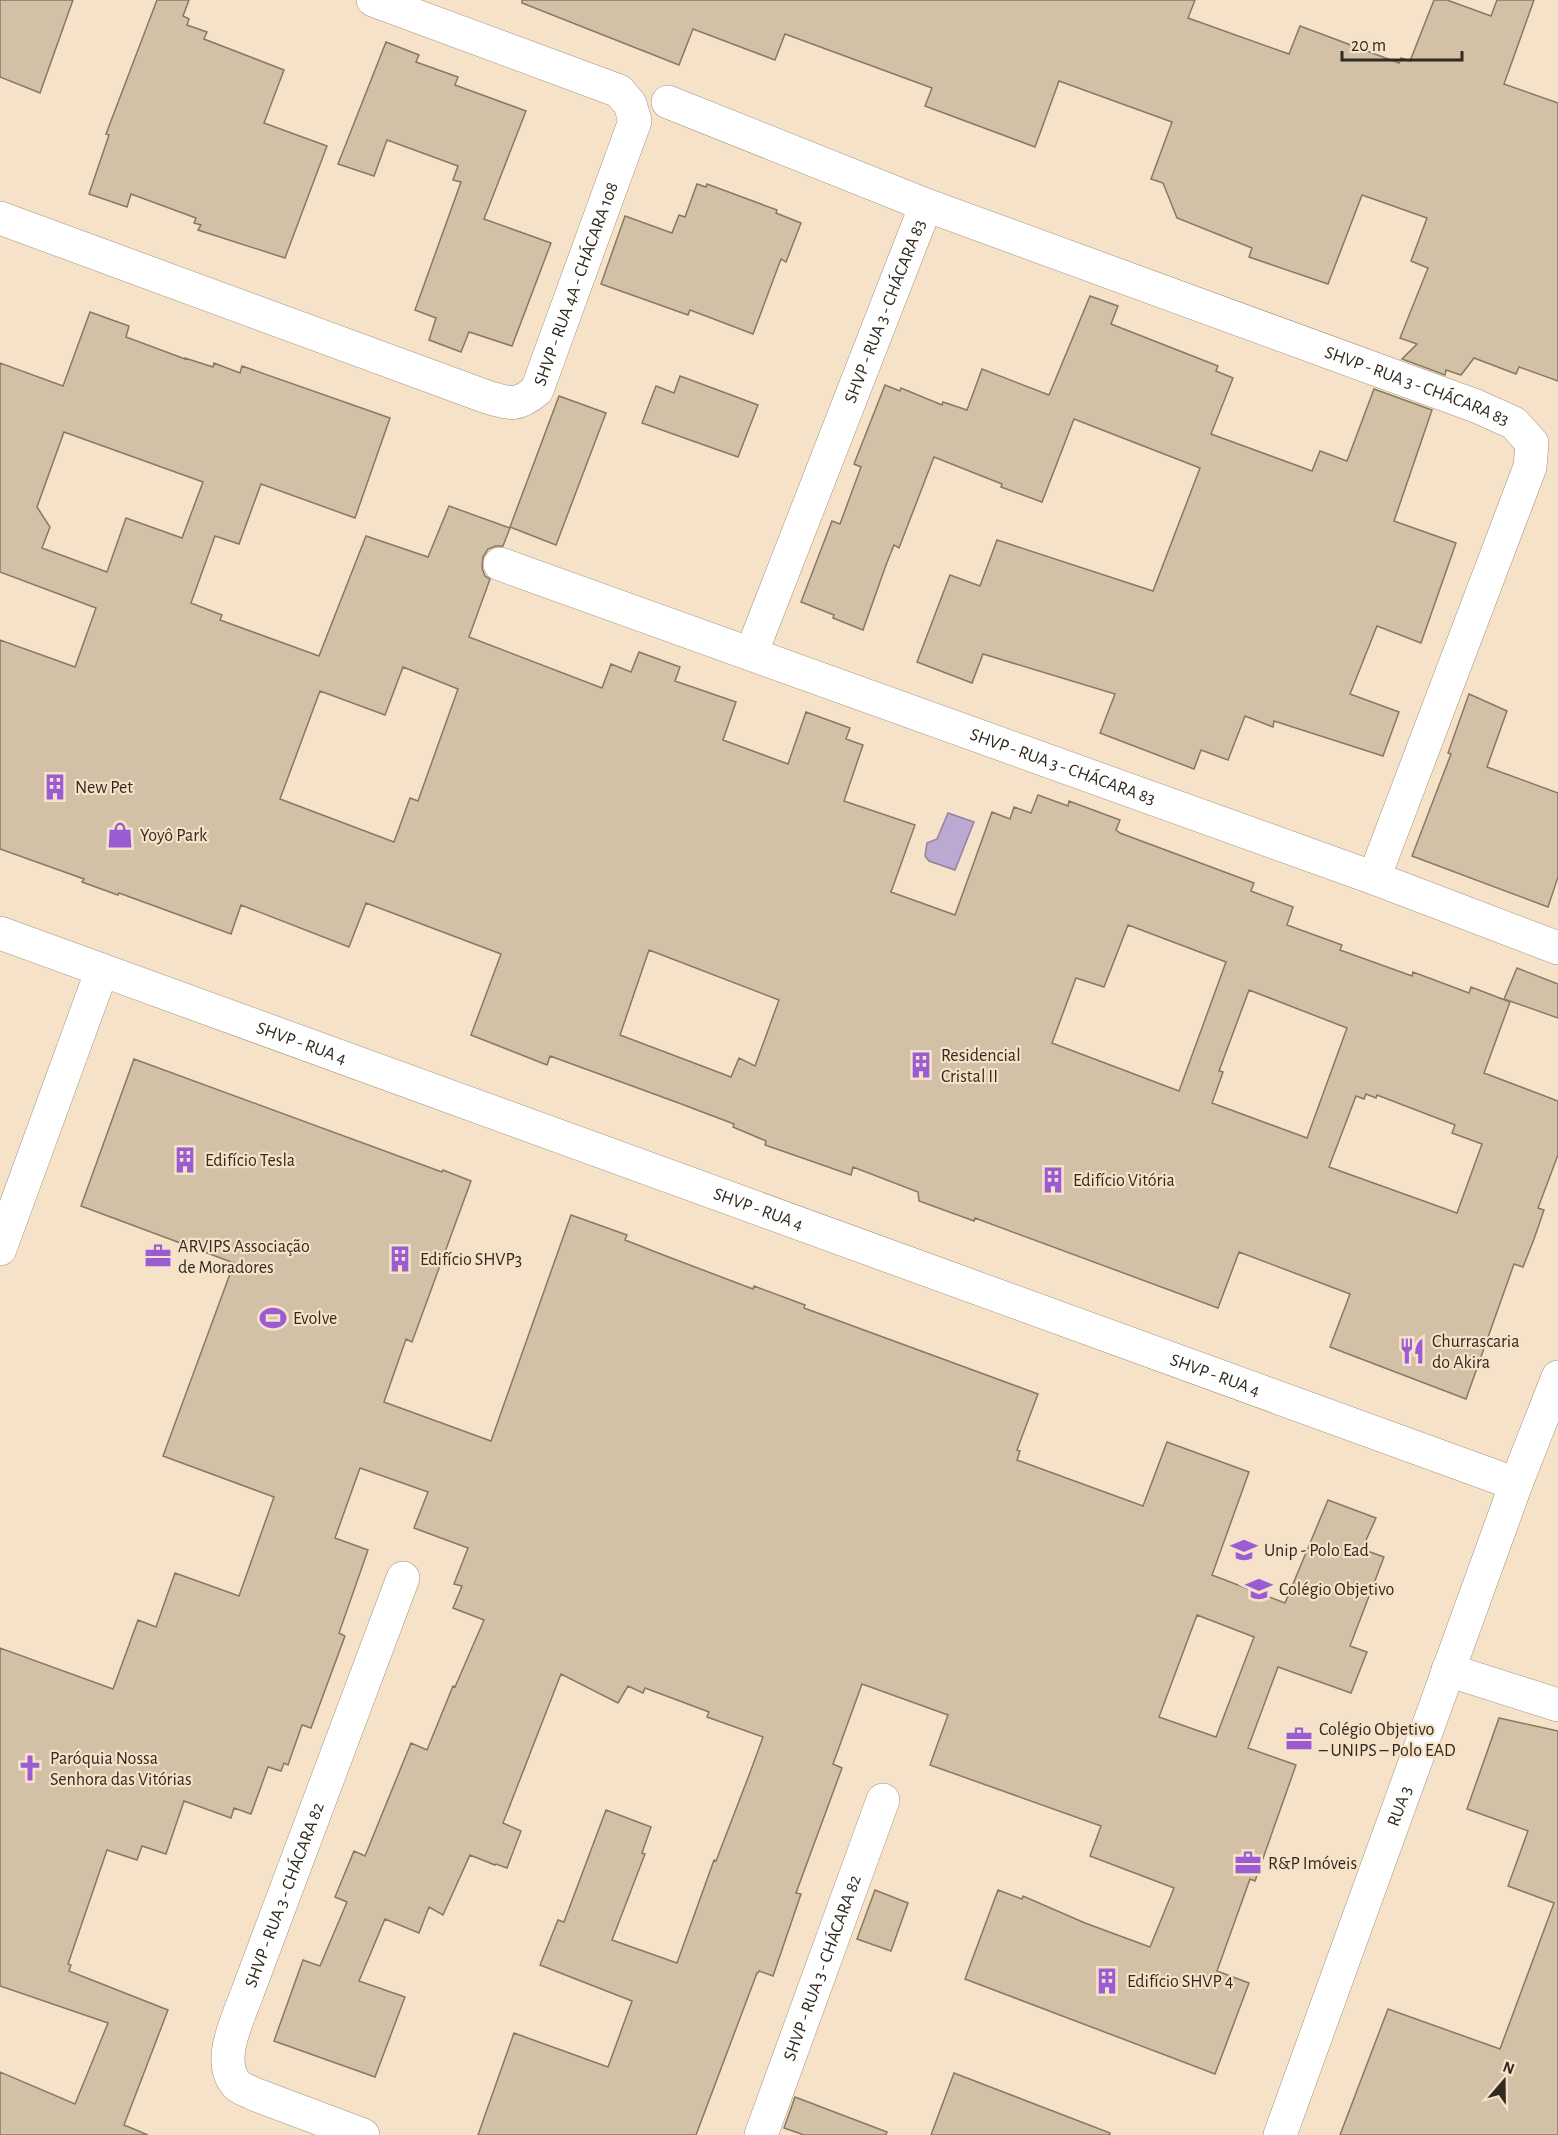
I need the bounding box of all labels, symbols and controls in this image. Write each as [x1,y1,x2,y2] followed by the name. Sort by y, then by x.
[1342,24,1462,62] scale bar
[1351,37,1386,55] text: 20 m
[531,180,622,389] street label: SHVP - RUA 4A - CHÁCARA 108
[842,217,929,406] street label: SHVP - RUA 3 - CHÁCARA 83
[1322,344,1512,430] street label: SHVP - RUA 3 - CHÁCARA 83
[967,726,1157,809] street label: SHVP - RUA 3 - CHÁCARA 83
[40,772,70,802] building icon: New Pet
[75,779,133,797] place label: New Pet
[105,820,135,850] shop icon: Yoyô Park
[140,827,208,845] place label: Yoyô Park
[254,1019,349,1068] street label: SHVP - RUA 4
[941,1047,1021,1086] place label: Residencial Cristal II
[906,1050,936,1080] building icon: Residencial Cristal II
[170,1145,200,1175] building icon: Edifício Tesla
[205,1152,295,1170] place label: Edifício Tesla
[1038,1165,1068,1195] building icon: Edifício Vitória
[1073,1172,1175,1190] place label: Edifício Vitória
[711,1185,806,1234] street label: SHVP - RUA 4
[178,1238,310,1277] place label: ARVIPS Associação de Moradores
[143,1241,173,1271] office icon: ARVIPS Associação de Moradores
[385,1244,415,1274] building icon: Edifício SHVP3
[420,1251,522,1269] place label: Edifício SHVP3
[258,1303,288,1333] sports icon: Evolve
[293,1310,337,1328] place label: Evolve
[1432,1333,1520,1372] place label: Churrascaria do Akira
[1397,1336,1427,1366] restaurant icon: Churrascaria do Akira
[1168,1351,1263,1400] street label: SHVP - RUA 4
[1229,1535,1259,1565] school or university icon: Unip - Polo Ead
[1264,1542,1369,1560] place label: Unip - Polo Ead
[1244,1574,1274,1604] school or university icon: Colégio Objetivo
[1279,1581,1395,1599] place label: Colégio Objetivo
[1318,1721,1456,1760] place label: Colégio Objetivo – UNIPS – Polo EAD
[1284,1724,1314,1754] office icon: Colégio Objetivo – UNIPS – Polo EAD
[50,1750,192,1789] place label: Paróquia Nossa Senhora das Vitórias
[15,1753,45,1783] church icon: Paróquia Nossa Senhora das Vitórias
[1385,1784,1416,1829] street label: RUA 3
[242,1800,328,1990] street label: SHVP - RUA 3 - CHÁCARA 82
[1233,1848,1263,1878] office icon: R&P Imóveis
[1268,1855,1357,1873] place label: R&P Imóveis
[781,1873,865,2063] street label: SHVP - RUA 3 - CHÁCARA 82
[1092,1966,1122,1996] building icon: Edifício SHVP 4
[1127,1973,1234,1991] place label: Edifício SHVP 4
[1474,2051,1534,2111] north arrow
[1501,2058,1517,2077] text: N

